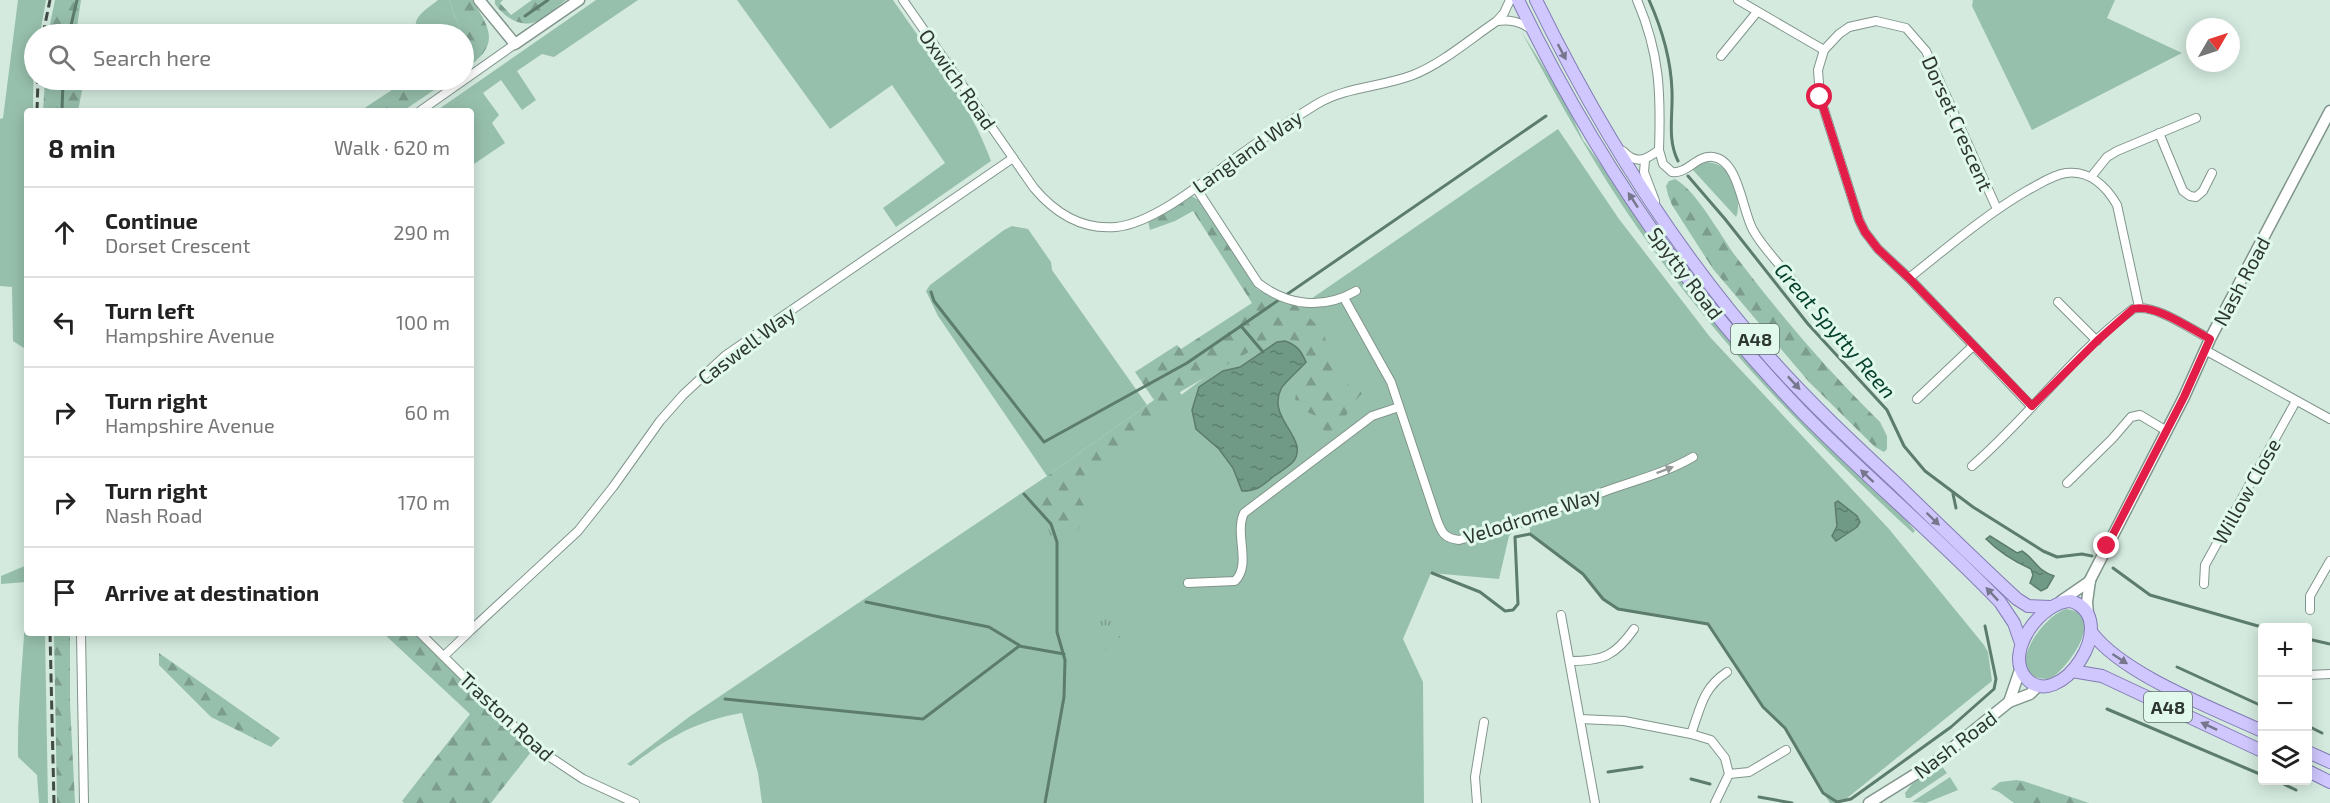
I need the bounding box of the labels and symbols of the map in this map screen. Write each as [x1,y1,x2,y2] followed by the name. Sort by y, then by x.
[2186,18,2240,72] north arrow
[915,24,1001,134] street label: Oxwich Road
[1557,44,1567,61] one-way arrow
[1917,52,1999,195] street label: Dorset Crescent
[1806,83,1832,109] route start
[1187,104,1307,198] street label: Langland Way
[1627,191,1638,208] one-way arrow
[1644,222,1728,324] street label: Spytty Road
[2208,232,2274,330] street label: Nash Road
[1770,257,1902,404] water label: Great Spytty Reen
[693,300,800,389] street label: Caswell Way
[1731,324,1779,354] road number: A48
[1786,376,1800,390] one-way arrow
[2207,434,2285,548] street label: Willow Close
[1656,465,1674,475] one-way arrow
[1860,470,1875,483] one-way arrow
[1460,481,1604,548] street label: Velodrome Way
[1926,512,1941,526] one-way arrow
[2093,532,2119,558] route end
[1985,586,1999,601] one-way arrow
[2111,654,2128,665] one-way arrow
[455,666,559,766] street label: Traston Road
[2144,692,2192,722] road number: A48
[1909,705,2001,783] street label: Nash Road
[2201,722,2218,731] one-way arrow

